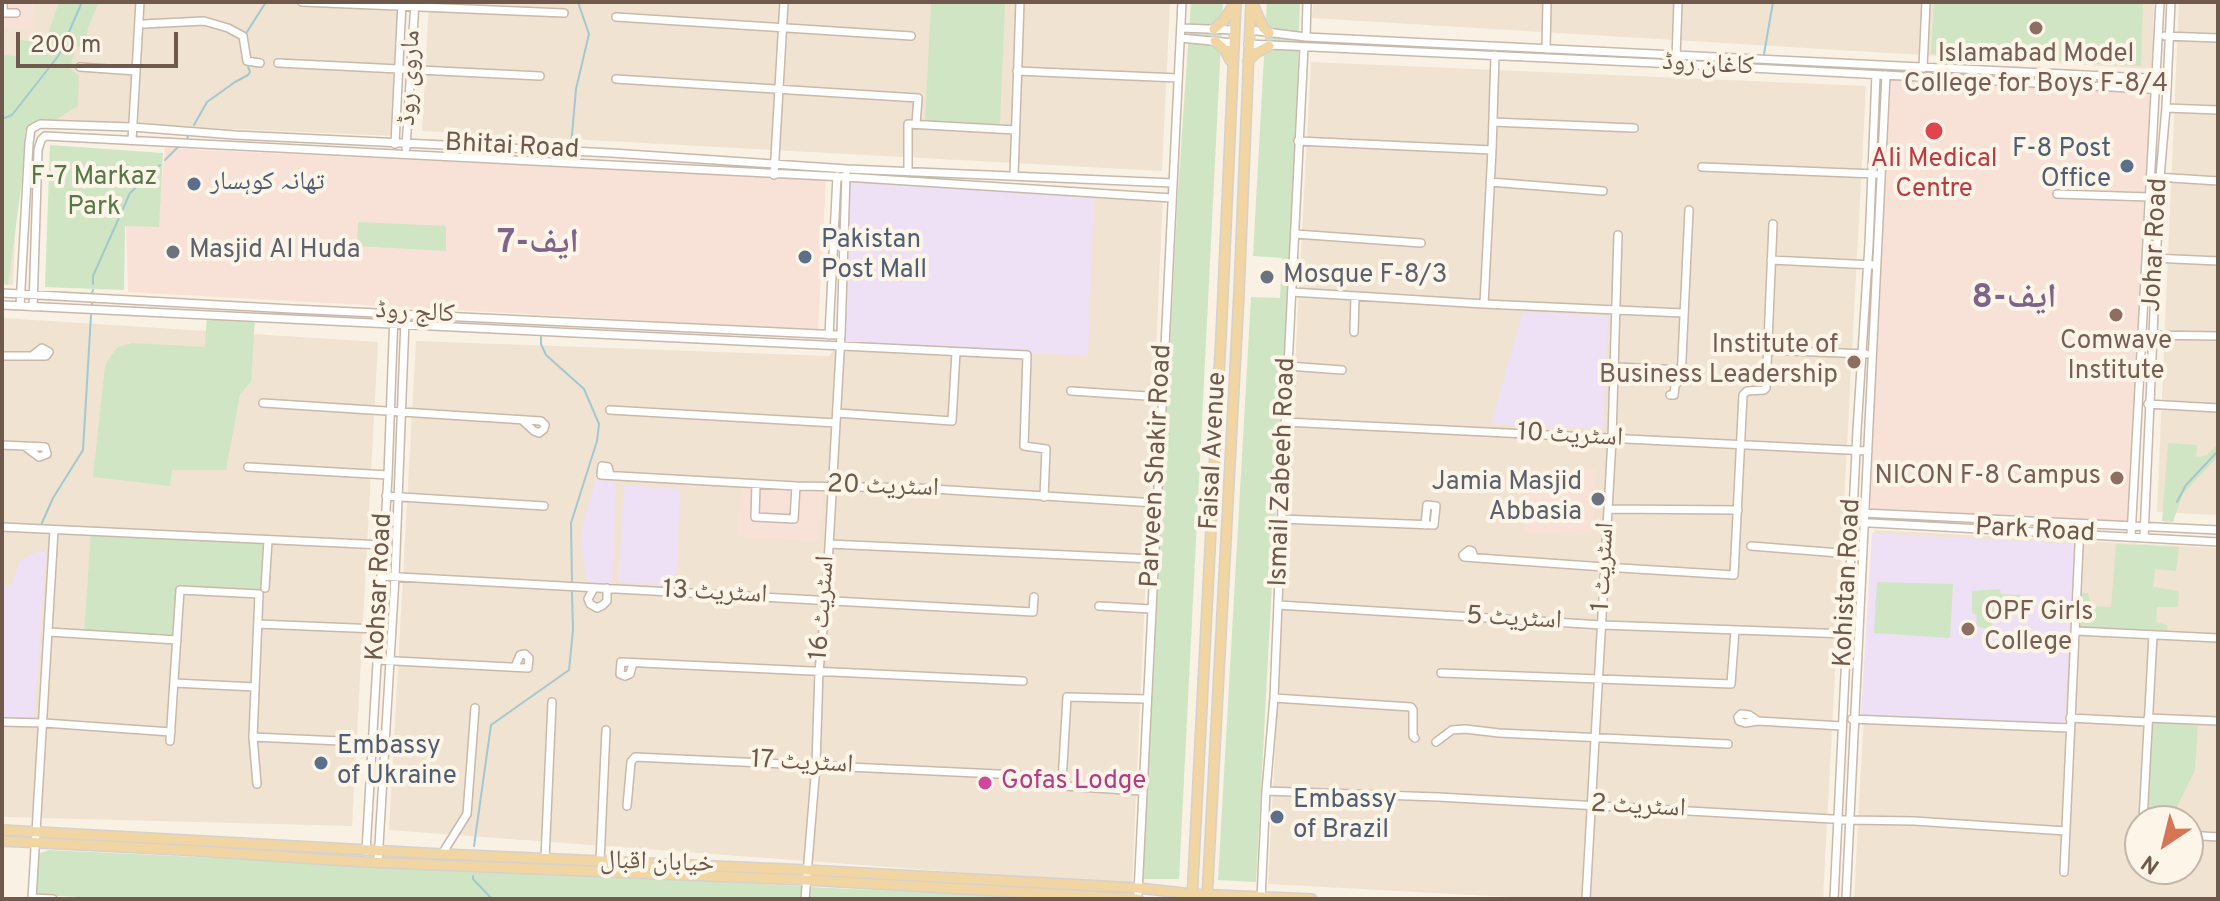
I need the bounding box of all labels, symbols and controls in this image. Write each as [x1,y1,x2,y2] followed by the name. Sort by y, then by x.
[20,16,182,66] scale bar
[2027,19,2045,37] marker: Islamabad Model College for Boys F-8/4
[393,29,429,127] street label: ماروی روڈ
[30,31,101,61] text: 200 m
[1904,40,2168,102] place label: Islamabad Model College for Boys F-8/4
[1662,48,1754,84] street label: کاغان روڈ
[1923,120,1945,142] marker: Ali Medical Centre
[444,129,580,167] street label: Bhitai Road
[2012,135,2111,196] place label: F-8 Post Office
[1870,145,1998,206] place label: Ali Medical Centre
[2118,157,2136,175] marker: F-8 Post Office
[31,163,157,224] park label: F-7 Markaz Park
[210,168,325,200] place label: تھانہ کوہسار
[185,175,203,193] marker: تھانہ کوہسار
[2138,177,2176,313] street label: Johar Road
[497,225,579,265] district label: ایف-7
[821,226,927,288] place label: Pakistan Post Mall
[189,236,360,268] place label: Masjid Al Huda
[164,243,182,261] marker: Masjid Al Huda
[796,248,814,266] marker: Pakistan Post Mall
[1283,261,1447,293] place label: Mosque F-8/3
[1258,268,1276,286] marker: Mosque F-8/3
[1971,280,2057,320] district label: ایف-8
[375,296,455,332] street label: کالج روڈ
[2107,306,2125,324] marker: Comwave Institute
[2060,327,2172,388] place label: Comwave Institute
[1599,331,1838,392] place label: Institute of Business Leadership
[1136,344,1180,588] street label: Parveen Shakir Road
[1845,353,1863,371] marker: Institute of Business Leadership
[1264,357,1304,587] street label: Ismail Zabeeh Road
[1195,371,1235,531] street label: Faisal Avenue
[1516,419,1624,455] street label: اسٹریٹ 10
[1874,462,2101,494] place label: NICON F-8 Campus
[1432,468,1582,530] place label: Jamia Masjid Abbasia
[2108,469,2126,487] marker: NICON F-8 Campus
[826,470,940,506] street label: اسٹریٹ 20
[1589,490,1607,508] marker: Jamia Masjid Abbasia
[1829,498,1869,668] street label: Kohistan Road
[362,512,400,662] street label: Kohsar Road
[1974,513,2096,551] street label: Park Road
[1587,522,1623,612] street label: اسٹریٹ 1
[805,555,843,661] street label: اسٹریٹ 16
[662,576,768,612] street label: اسٹریٹ 13
[1984,598,2093,660] place label: OPF Girls College
[1465,602,1563,638] street label: اسٹریٹ 5
[1959,620,1977,638] marker: OPF Girls College
[337,732,457,794] place label: Embassy of Ukraine
[750,746,854,782] street label: اسٹریٹ 17
[312,754,330,772] marker: Embassy of Ukraine
[1001,767,1146,799] place label: Gofas Lodge
[976,774,994,792] marker: Gofas Lodge
[1293,786,1397,848] place label: Embassy of Brazil
[1590,790,1686,826] street label: اسٹریٹ 2
[2124,805,2204,885] north arrow
[1268,808,1286,826] marker: Embassy of Brazil
[599,846,715,882] street label: خیابان اقبال
[2137,848,2165,879] text: N

